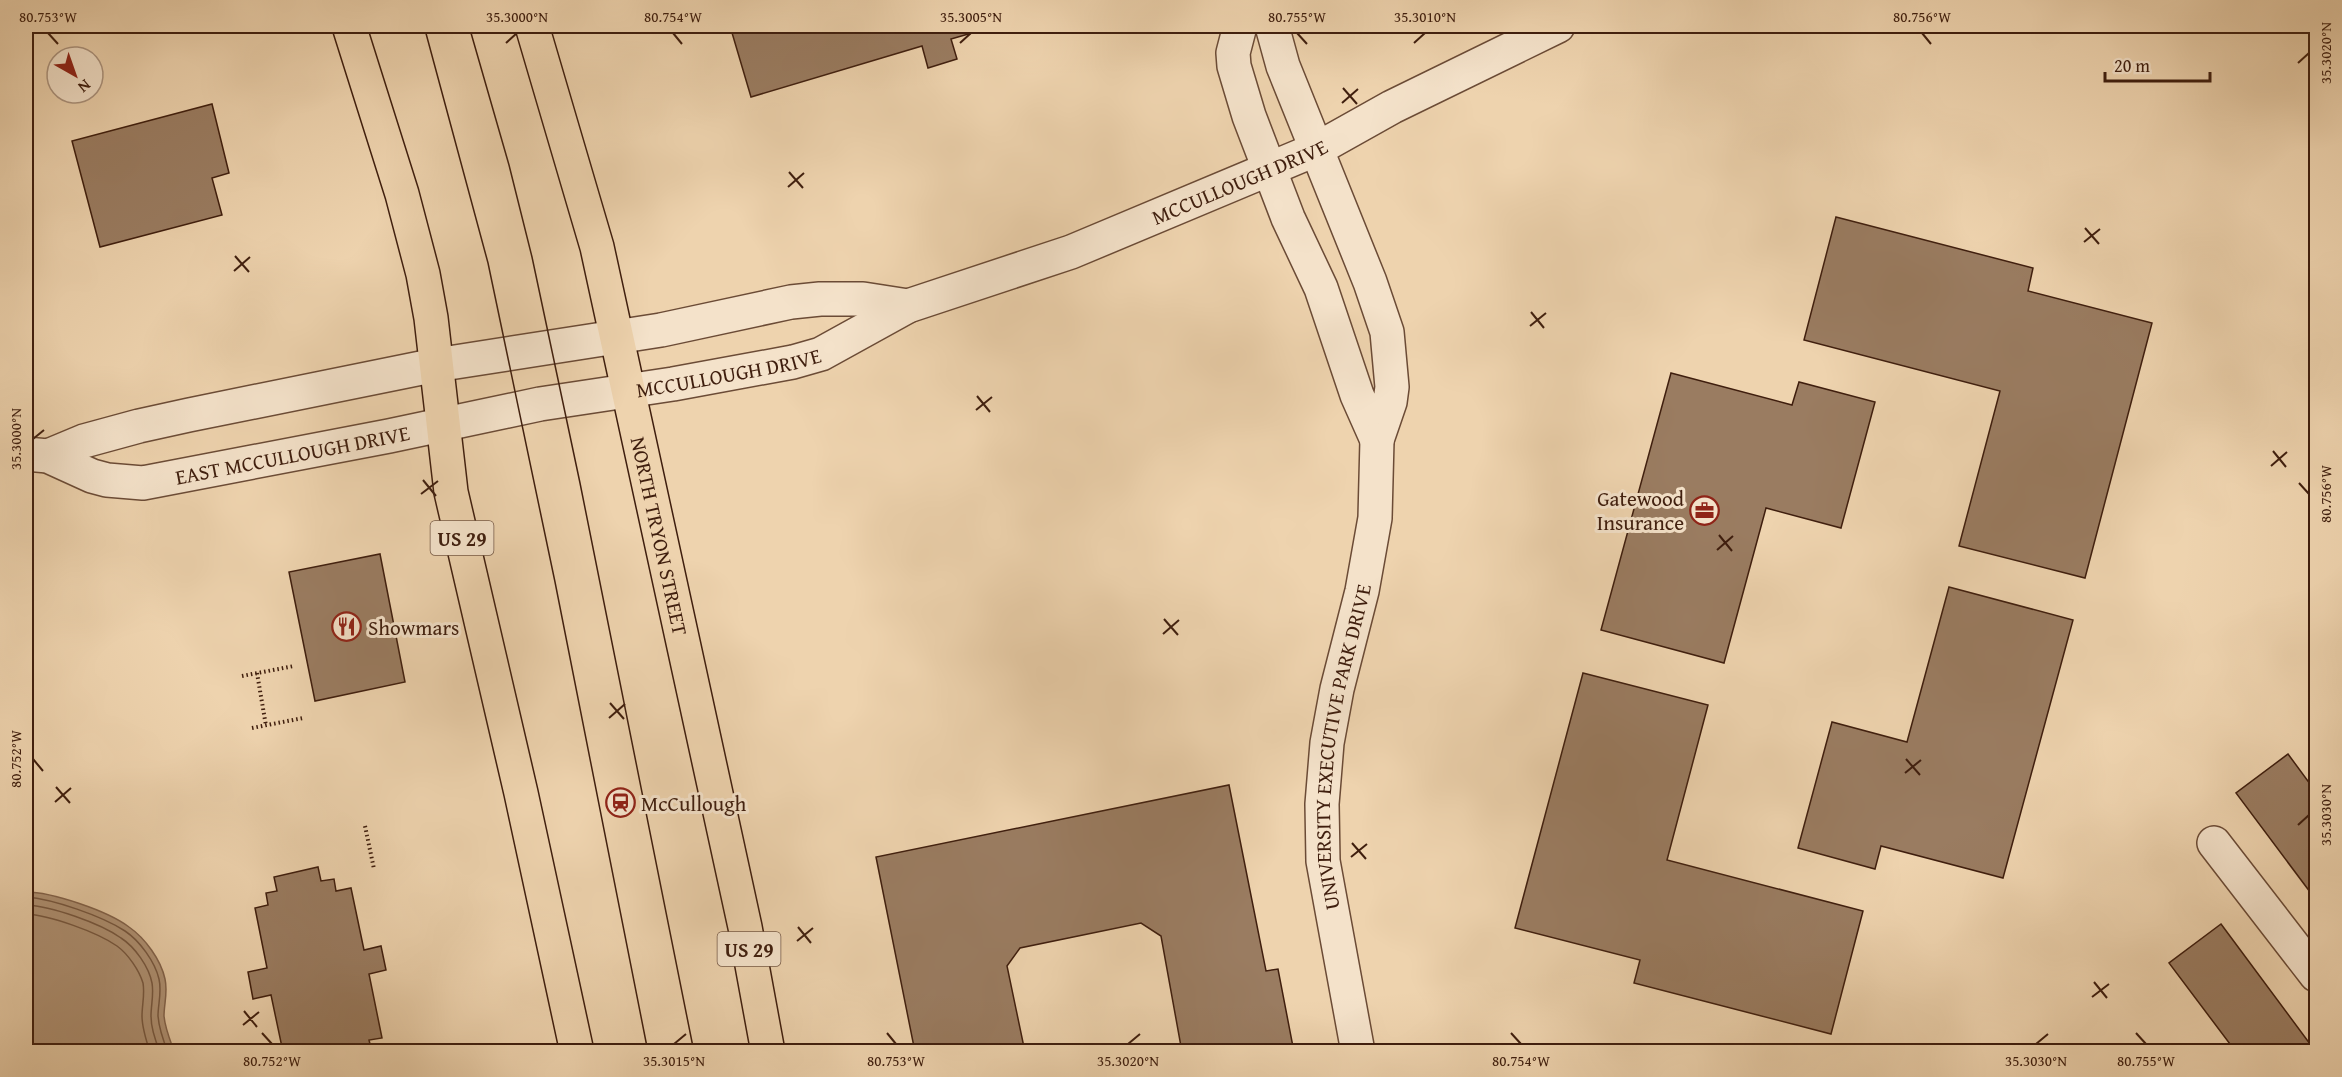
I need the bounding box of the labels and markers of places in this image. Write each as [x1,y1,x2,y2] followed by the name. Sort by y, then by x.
[1597,483,1685,538] place label: Gatewood Insurance
[1689,494,1721,526] office icon: Gatewood Insurance
[331,611,363,643] restaurant icon: Showmars
[368,612,459,643] place label: Showmars
[604,787,636,819] station icon: McCullough
[641,788,747,819] place label: McCullough

